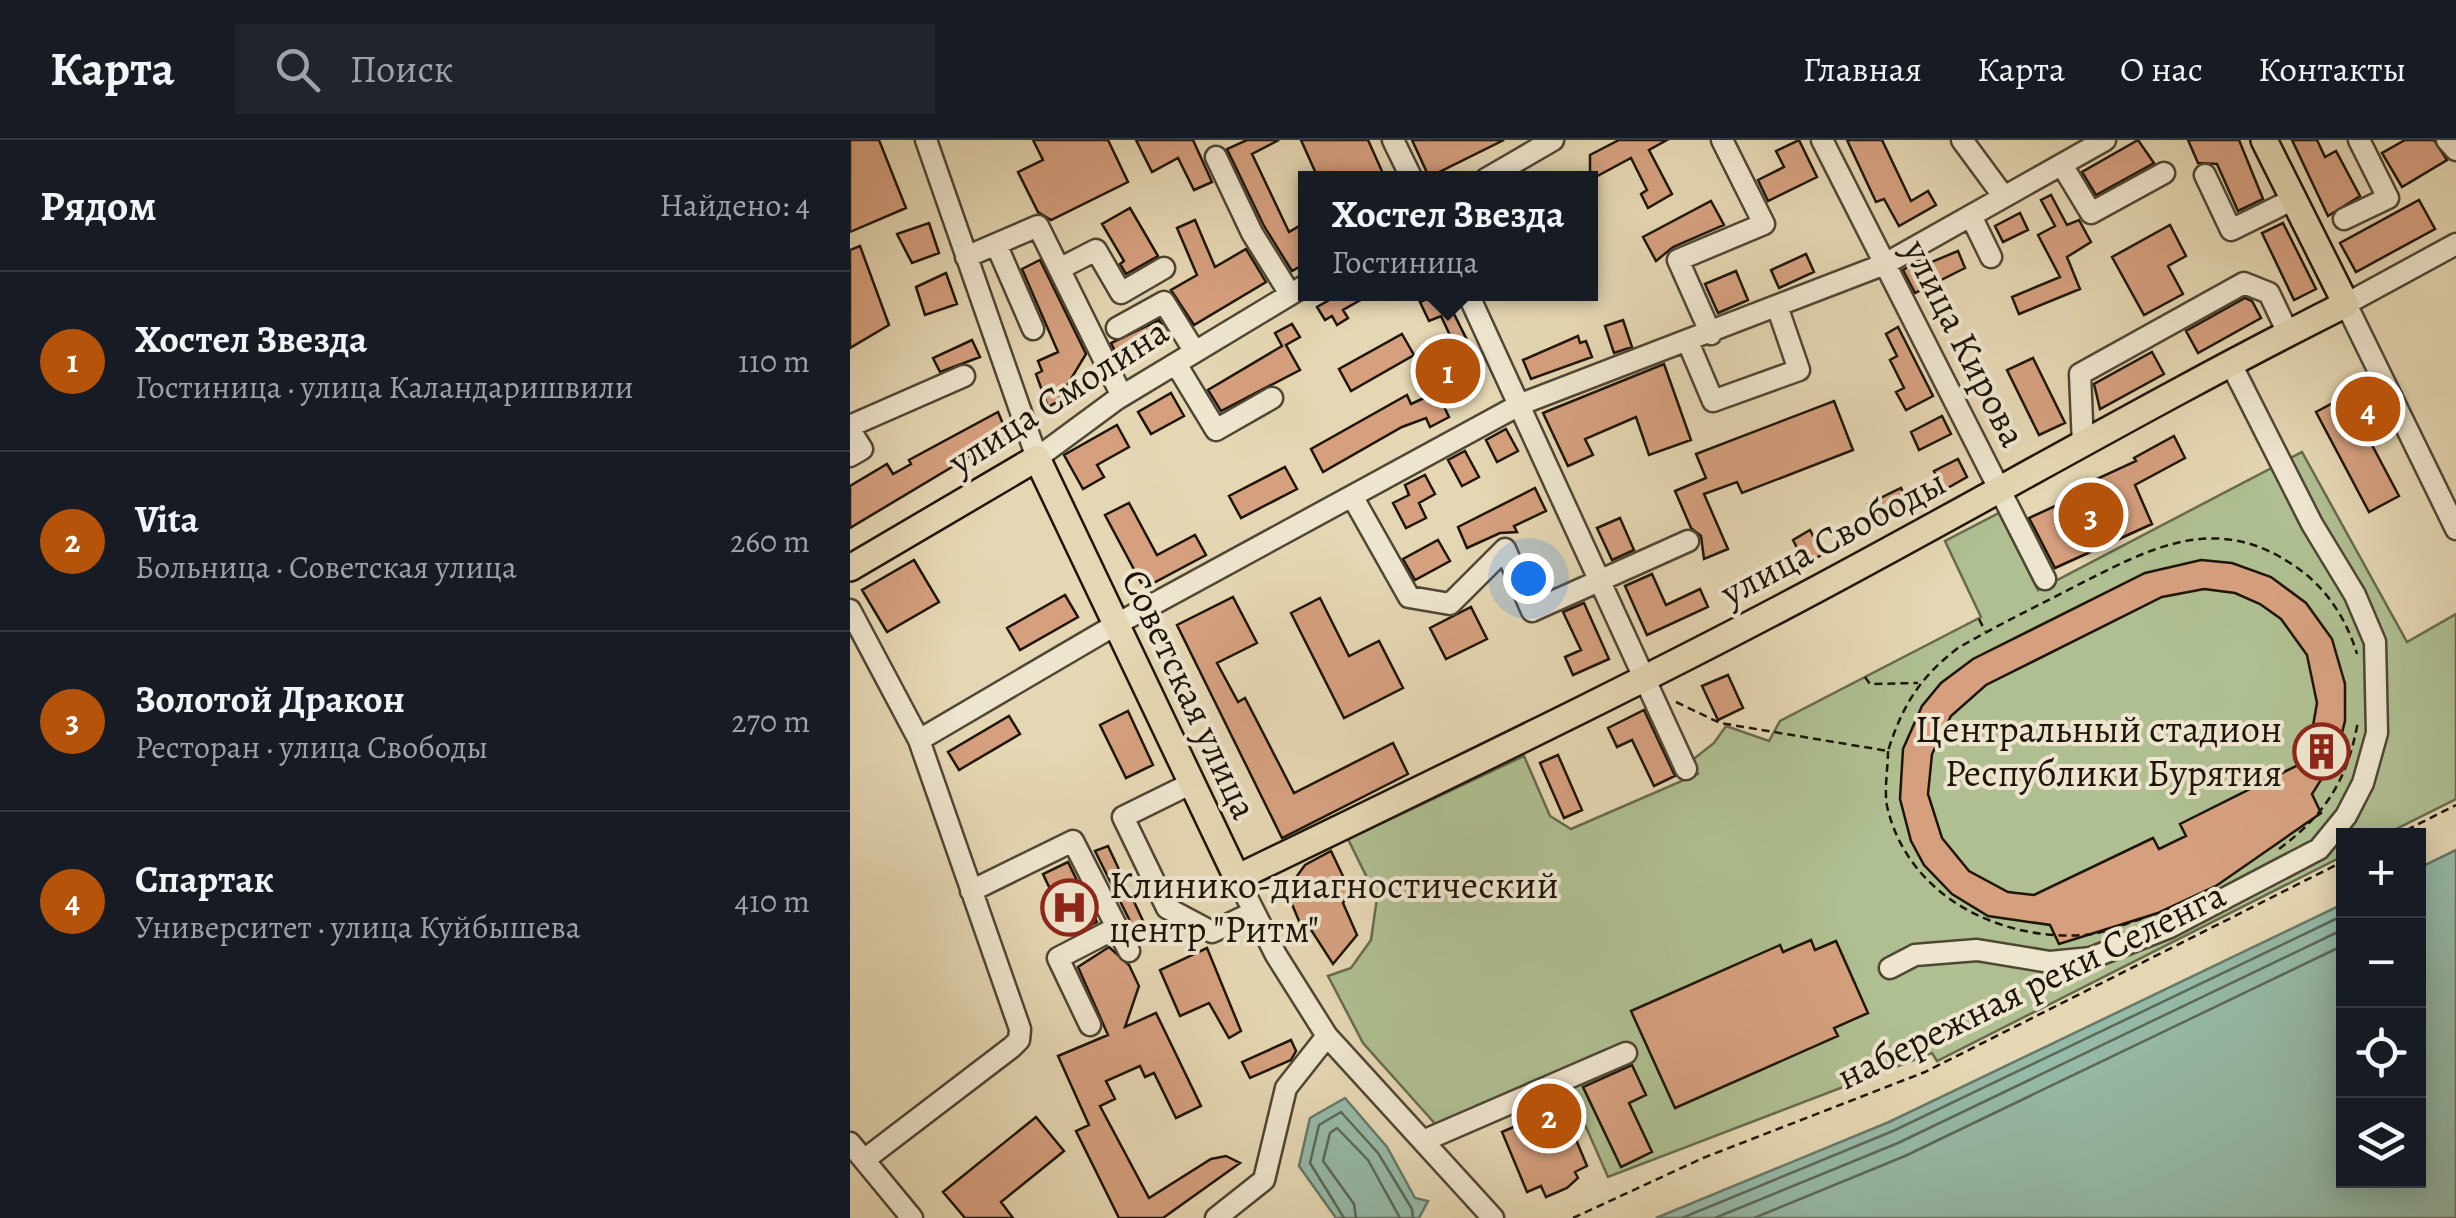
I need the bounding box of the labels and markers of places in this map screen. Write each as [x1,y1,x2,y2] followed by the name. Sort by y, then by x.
[1416,334,1480,408] pin: 1
[2336,372,2400,446] pin: 4
[2058,478,2124,552] pin: 3
[1915,703,2282,799] place label: Центральный стадион Республики Бурятия
[2291,721,2351,781] building icon: Центральный стадион Республики Бурятия
[1109,859,1559,955] place label: Клинико-диагностический центр "Ритм"
[1040,877,1100,937] hospital icon: Клинико-диагностический центр "Ритм"
[1516,1078,1582,1154] pin: 2

